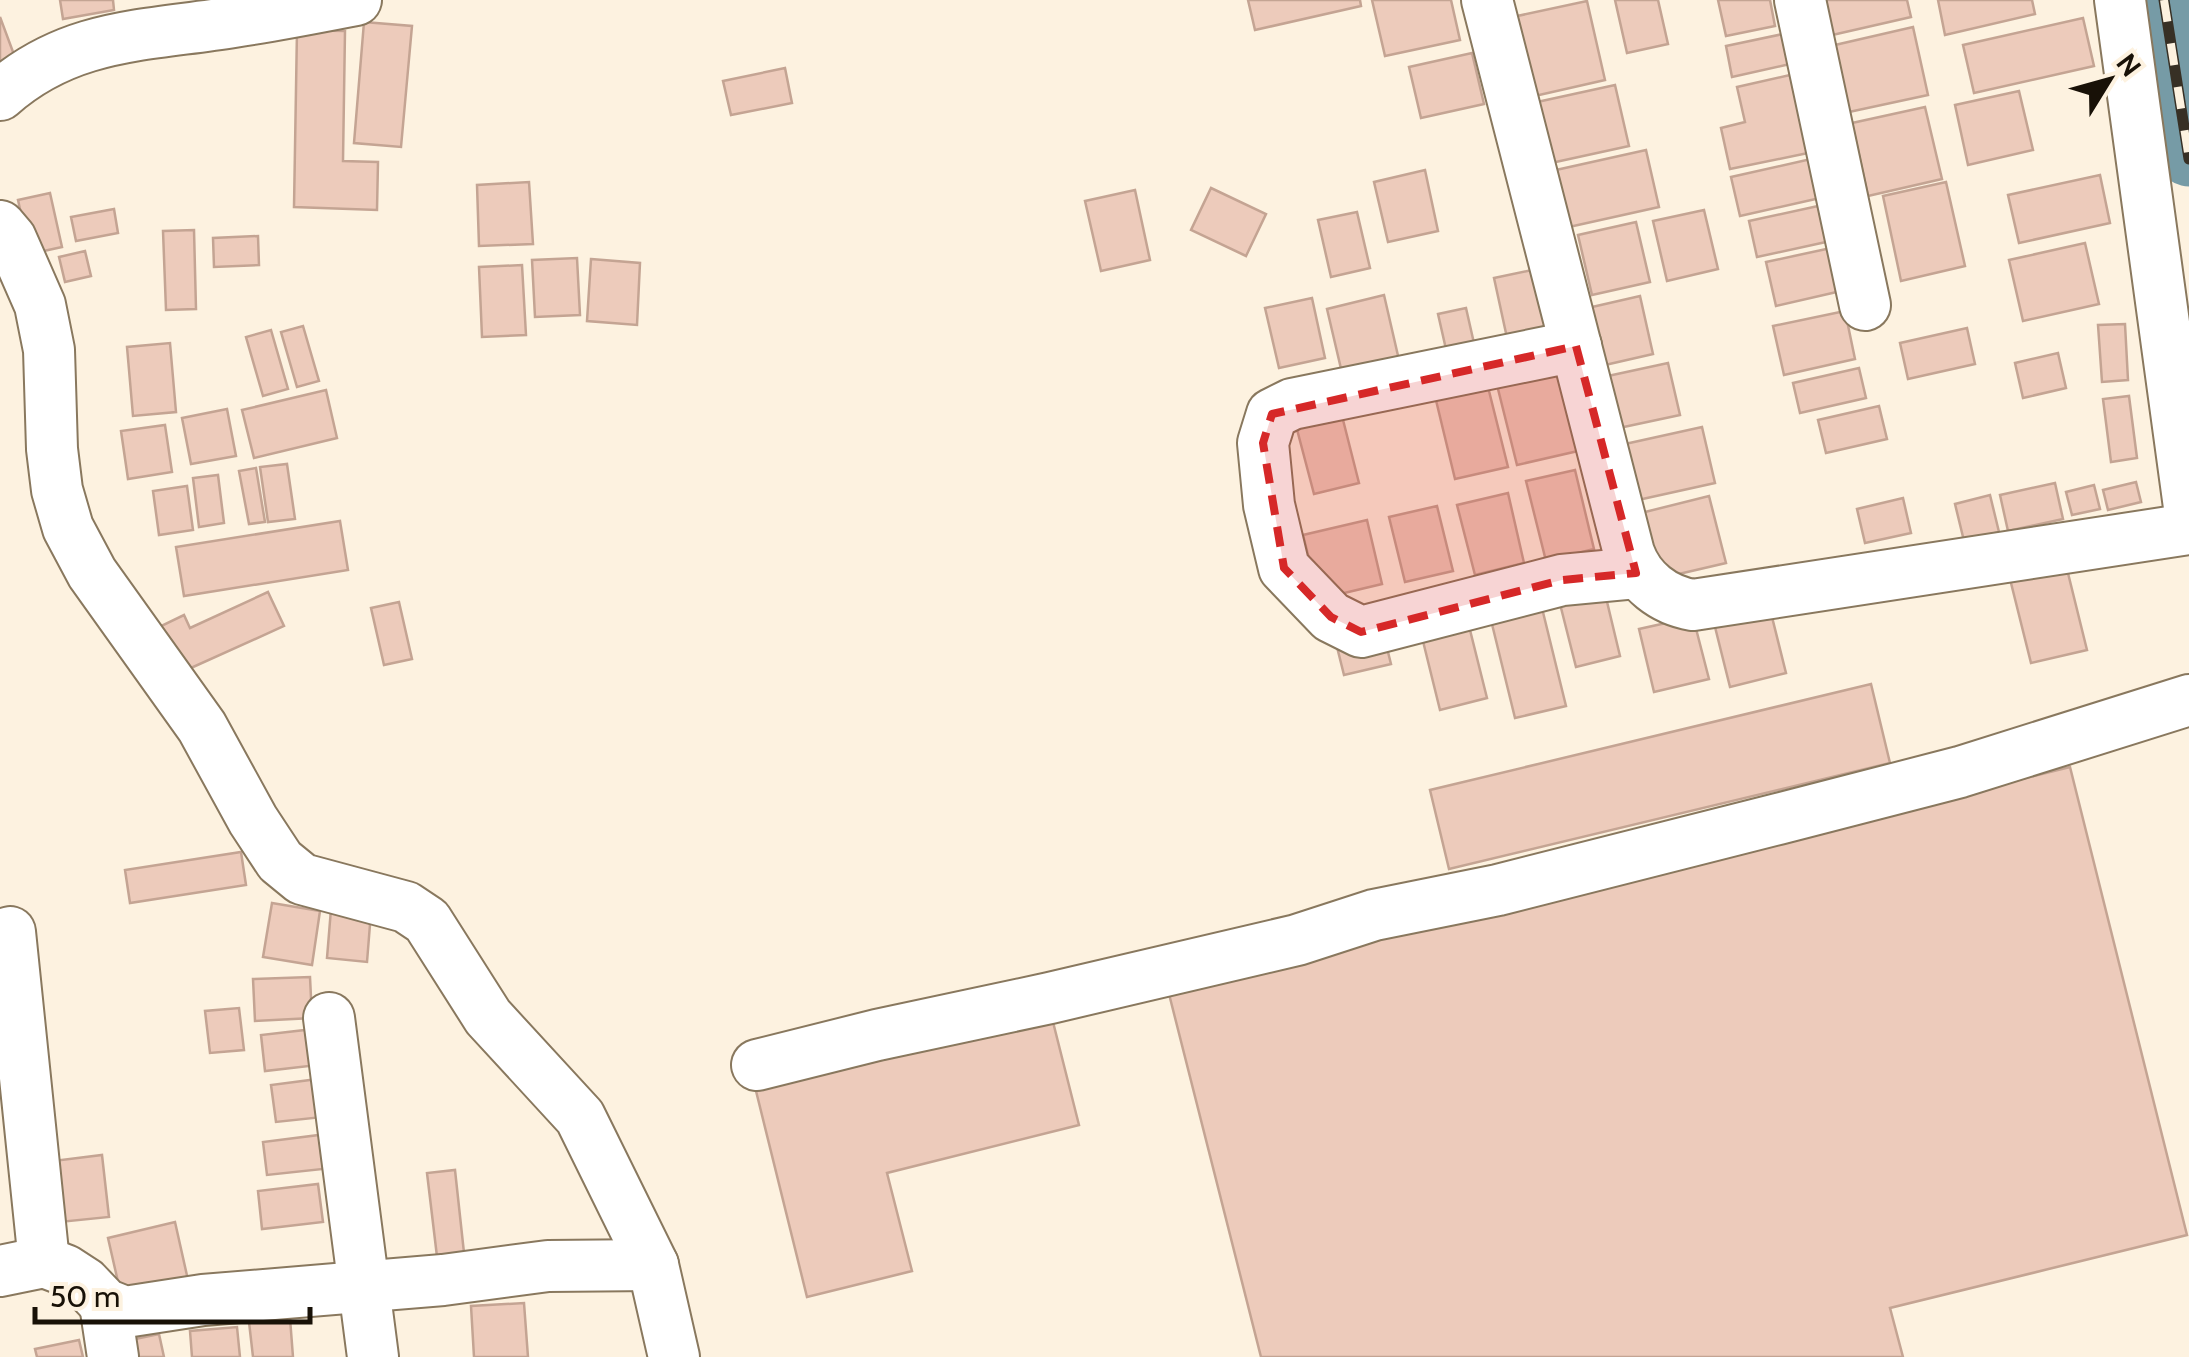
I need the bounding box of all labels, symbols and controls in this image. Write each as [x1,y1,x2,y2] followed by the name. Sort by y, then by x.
[2059,30,2159,130] north arrow
[2109,47,2148,83] text: N
[35,1262,310,1324] scale bar
[50,1278,120,1315] text: 50 m

